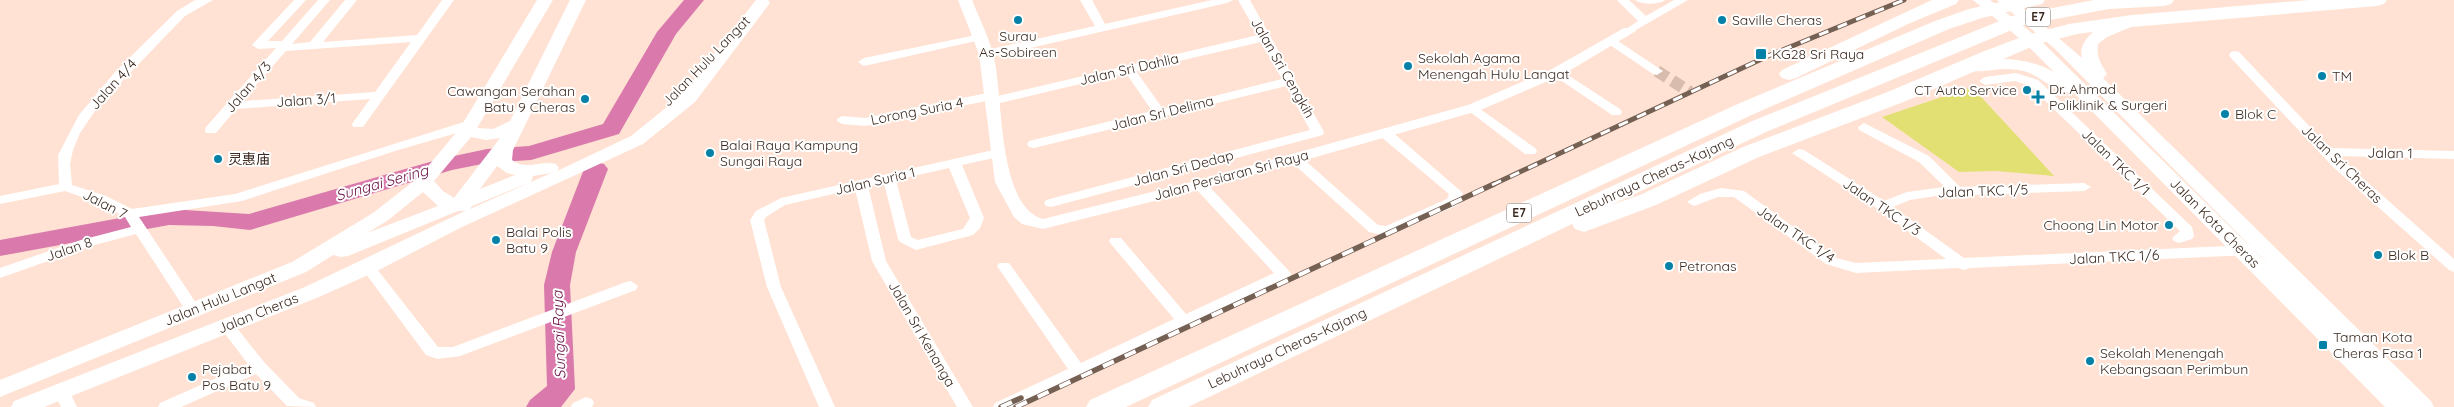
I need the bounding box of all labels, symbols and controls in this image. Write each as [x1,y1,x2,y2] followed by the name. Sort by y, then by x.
[2026,8,2050,26] road number: E7
[1732,11,1822,29] place label: Saville Cheras
[658,12,754,110] street label: Jalan Hulu Langat
[1012,14,1024,26] marker: Surau As-Sobireen
[1716,14,1728,26] marker: Saville Cheras
[1247,15,1319,121] street label: Jalan Sri Cengkih
[979,27,1057,61] place label: Surau As-Sobireen
[1772,45,1864,63] place label: KG28 Sri Raya
[1754,47,1768,61] marker: KG28 Sri Raya
[1078,49,1180,89] street label: Jalan Sri Dahlia
[1418,49,1570,83] place label: Sekolah Agama Menengah Hulu Langat
[86,55,140,113] street label: Jalan 4/4
[221,58,275,116] street label: Jalan 4/3
[1402,60,1414,72] marker: Sekolah Agama Menengah Hulu Langat
[2332,67,2352,85] place label: TM
[2316,70,2328,82] marker: TM
[2049,80,2167,114] place label: Dr. Ahmad Poliklinik & Surgeri
[1914,81,2017,99] place label: CT Auto Service
[447,82,575,116] place label: Cawangan Serahan Batu 9 Cheras
[2021,84,2033,96] marker: CT Auto Service
[275,89,337,111] street label: Jalan 3/1
[2031,90,2045,104] marker: Dr. Ahmad Poliklinik & Surgeri
[1109,91,1215,135] street label: Jalan Sri Delima
[579,93,591,105] marker: Cawangan Serahan Batu 9 Cheras
[869,93,965,129] street label: Lorong Suria 4
[2235,105,2276,123] place label: Blok C
[2219,108,2231,120] marker: Blok C
[2298,121,2386,207] street label: Jalan Sri Cheras
[2078,125,2154,199] street label: Jalan TKC 1/1
[1572,131,1736,221] street label: Lebuhraya Cheras–Kajang
[720,136,858,170] place label: Balai Raya Kampung Sungai Raya
[2367,144,2413,162] street label: Jalan 1
[1131,146,1235,190] street label: Jalan Sri Dedap
[1152,146,1310,204] street label: Jalan Persiaran Sri Raya
[704,147,716,159] marker: Balai Raya Kampung Sungai Raya
[228,150,270,168] place label: 灵惠庙
[212,153,224,165] marker: 灵惠庙
[333,160,432,205] water label: Sungai Sering
[833,163,917,199] street label: Jalan Suria 1
[1839,174,1925,240] street label: Jalan TKC 1/3
[2166,174,2264,272] street label: Jalan Kota Cheras
[1937,180,2029,202] street label: Jalan TKC 1/5
[80,185,130,223] street label: Jalan 7
[1753,201,1839,267] street label: Jalan TKC 1/4
[1506,204,1532,222] road number: E7
[2043,216,2160,234] place label: Choong Lin Motor
[2163,219,2175,231] marker: Choong Lin Motor
[506,223,572,257] place label: Balai Polis Batu 9
[44,233,94,265] street label: Jalan 8
[490,234,502,246] marker: Balai Polis Batu 9
[2068,246,2160,268] street label: Jalan TKC 1/6
[2388,246,2429,264] place label: Blok B
[2372,249,2384,261] marker: Blok B
[1679,257,1737,275] place label: Petronas
[1663,260,1675,272] marker: Petronas
[161,268,279,330] street label: Jalan Hulu Langat
[884,278,960,390] street label: Jalan Sri Kenanga
[215,289,301,337] street label: Jalan Cheras
[547,290,570,379] water label: Sungai Raya
[1205,303,1369,393] street label: Lebuhraya Cheras–Kajang
[2333,328,2422,362] place label: Taman Kota Cheras Fasa 1
[2317,339,2329,351] marker: Taman Kota Cheras Fasa 1
[2100,344,2248,378] place label: Sekolah Menengah Kebangsaan Perimbun
[2084,355,2096,367] marker: Sekolah Menengah Kebangsaan Perimbun
[202,360,271,394] place label: Pejabat Pos Batu 9
[186,371,198,383] marker: Pejabat Pos Batu 9

